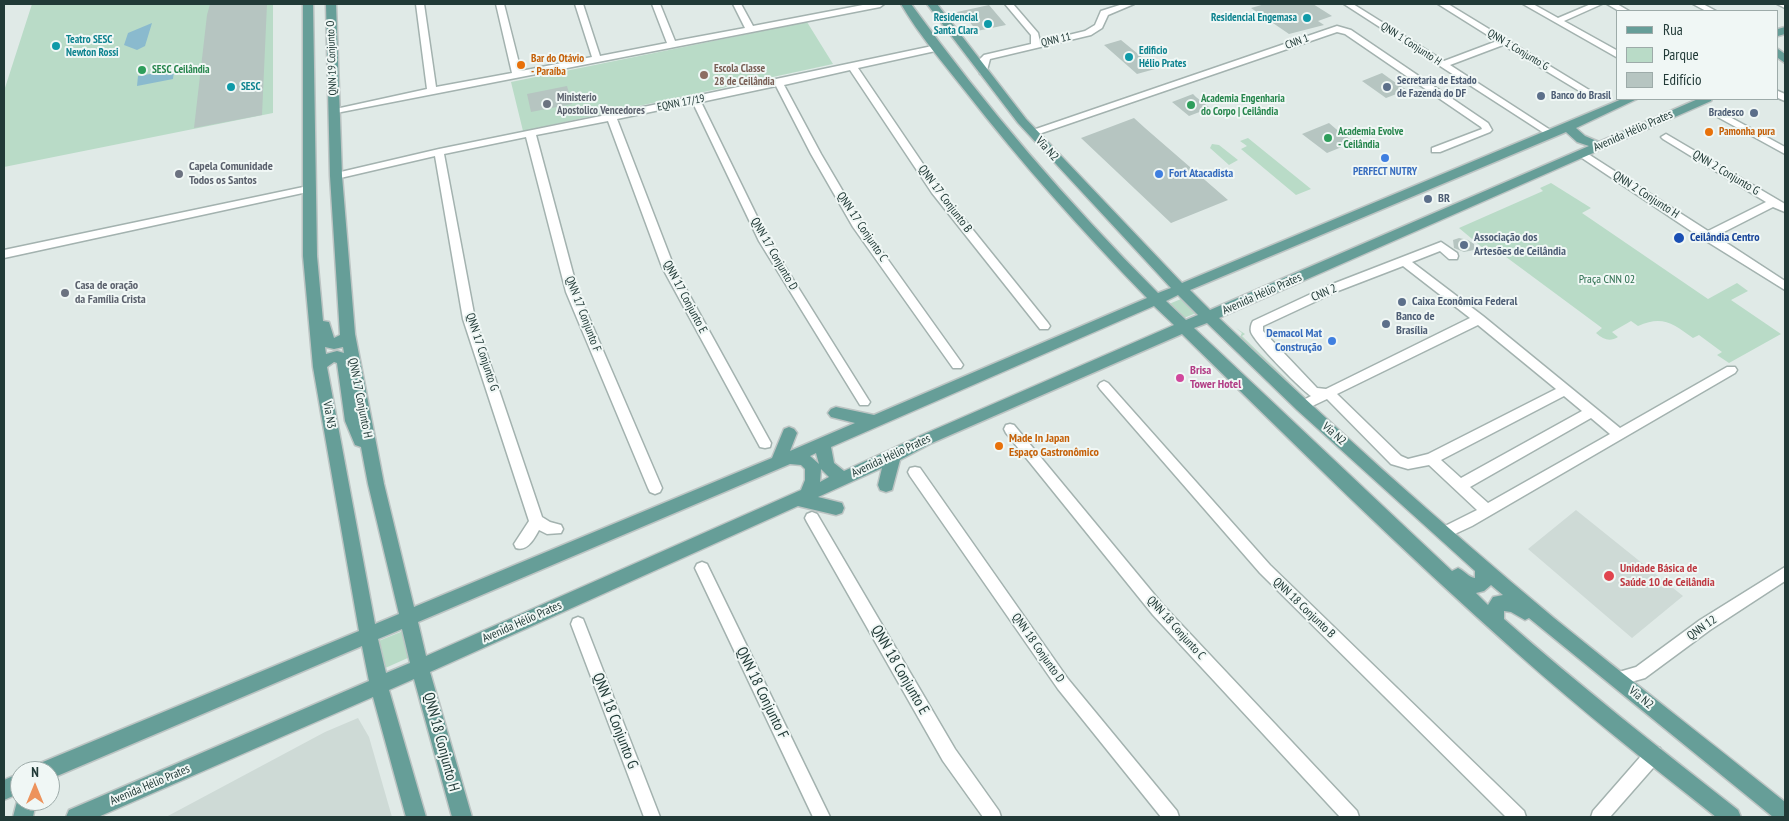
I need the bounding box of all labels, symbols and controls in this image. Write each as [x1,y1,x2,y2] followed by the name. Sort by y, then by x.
[1616,10,1779,100] legend
[934,11,978,37] place label: Residencial Santa Clara
[1211,11,1297,25] place label: Residencial Engemasa
[1301,12,1313,24] marker: Residencial Engemasa
[982,18,994,30] marker: Residencial Santa Clara
[1378,19,1444,69] street label: QNN 1 Conjunto H
[324,20,340,96] street label: QNN 19 Conjunto O
[1663,20,1683,39] text: Rua
[1485,27,1551,73] street label: QNN 1 Conjunto G
[1040,30,1072,50] street label: QNN 11
[1283,32,1311,52] street label: CNN 1
[66,33,119,59] place label: Teatro SESC Newton Rossi
[50,40,62,52] marker: Teatro SESC Newton Rossi
[1139,44,1186,70] place label: Edificio Hélio Prates
[1663,45,1699,64] text: Parque
[1123,51,1135,63] marker: Edificio Hélio Prates
[531,52,584,78] place label: Bar do Otávio - Paraíba
[515,59,527,71] marker: Bar do Otávio - Paraíba
[714,62,775,88] place label: Escola Classe 28 de Ceilândia
[152,63,210,77] place label: SESC Ceilândia
[136,64,148,76] marker: SESC Ceilândia
[698,69,710,81] marker: Escola Classe 28 de Ceilândia
[1663,70,1701,89] text: Edifício
[1397,74,1477,100] place label: Secretaria de Estado de Fazenda do DF
[241,80,260,94] place label: SESC
[225,81,237,93] marker: SESC
[1381,81,1393,93] marker: Secretaria de Estado de Fazenda do DF
[1551,89,1611,103] place label: Banco do Brasil
[1535,90,1547,102] marker: Banco do Brasil
[557,91,645,117] place label: Ministerio Apostolico Vencedores
[656,92,706,114] street label: EQNN 17/19
[1201,92,1285,118] place label: Academia Engenharia do Corpo | Ceilândia
[541,98,553,110] marker: Ministerio Apostolico Vencedores
[1185,99,1197,111] marker: Academia Engenharia do Corpo | Ceilândia
[1709,106,1744,120] place label: Bradesco
[1591,107,1675,155] street label: Avenida Hélio Prates
[1748,107,1760,119] marker: Bradesco
[1338,125,1404,151] place label: Academia Evolve - Ceilândia
[1719,125,1775,139] place label: Pamonha pura
[1703,126,1715,138] marker: Pamonha pura
[1322,132,1334,144] marker: Academia Evolve - Ceilândia
[1032,134,1062,164] street label: Via N2
[1690,147,1762,199] street label: QNN 2 Conjunto G
[1379,152,1391,164] marker: PERFECT NUTRY
[189,160,273,188] place label: Capela Comunidade Todos os Santos
[915,162,975,236] street label: QNN 17 Conjunto B
[1353,165,1417,179] place label: PERFECT NUTRY
[1169,167,1233,181] place label: Fort Atacadista
[173,168,185,180] marker: Capela Comunidade Todos os Santos
[1153,168,1165,180] marker: Fort Atacadista
[1610,168,1682,222] street label: QNN 2 Conjunto H
[834,190,890,264] street label: QNN 17 Conjunto C
[1438,192,1450,206] place label: BR
[1422,193,1434,205] marker: BR
[747,215,801,293] street label: QNN 17 Conjunto D
[1474,231,1566,259] place label: Associação dos Artesões de Ceilândia
[1672,231,1686,245] marker: Ceilândia Centro
[1690,231,1760,245] place label: Ceilândia Centro
[1458,239,1470,251] marker: Associação dos Artesões de Ceilândia
[660,258,710,336] street label: QNN 17 Conjunto E
[1220,270,1304,318] street label: Avenida Hélio Prates
[1579,273,1635,287] park label: Praça CNN 02
[562,274,604,354] street label: QNN 17 Conjunto F
[75,279,146,307] place label: Casa de oração da Família Crista
[1309,281,1339,305] street label: CNN 2
[59,287,71,299] marker: Casa de oração da Família Crista
[1412,295,1517,309] place label: Caixa Econômica Federal
[1396,296,1408,308] marker: Caixa Econômica Federal
[1396,310,1435,338] place label: Banco de Brasília
[463,311,501,393] street label: QNN 17 Conjunto G
[1380,318,1392,330] marker: Banco de Brasília
[1266,327,1322,355] place label: Demacol Mat Construção
[1326,335,1338,347] marker: Demacol Mat Construção
[345,357,375,439] street label: QNN 17 Conjunto H
[1190,364,1241,392] place label: Brisa Tower Hotel
[1174,372,1186,384] marker: Brisa Tower Hotel
[320,400,338,430] street label: Via N3
[1319,419,1349,449] street label: Via N2
[849,431,933,481] street label: Avenida Hélio Prates
[1009,432,1099,460] place label: Made In Japan Espaço Gastronômico
[993,440,1005,452] marker: Made In Japan Espaço Gastronômico
[1620,562,1715,590] place label: Unidade Básica de Saúde 10 de Ceilândia
[1602,569,1616,583] marker: Unidade Básica de Saúde 10 de Ceilândia
[1270,575,1338,641] street label: QNN 18 Conjunto B
[1144,593,1208,663] street label: QNN 18 Conjunto C
[480,598,564,646] street label: Avenida Hélio Prates
[1009,611,1067,685] street label: QNN 18 Conjunto D
[1684,613,1720,643] street label: QNN 12
[867,622,933,718] street label: QNN 18 Conjunto E
[732,644,792,742] street label: QNN 18 Conjunto F
[588,671,642,771] street label: QNN 18 Conjunto G
[1626,684,1656,712] street label: Via N2
[419,691,463,793] street label: QNN 18 Conjunto H
[10,761,60,811] north arrow
[108,762,192,808] street label: Avenida Hélio Prates
[31,763,39,781] text: N

